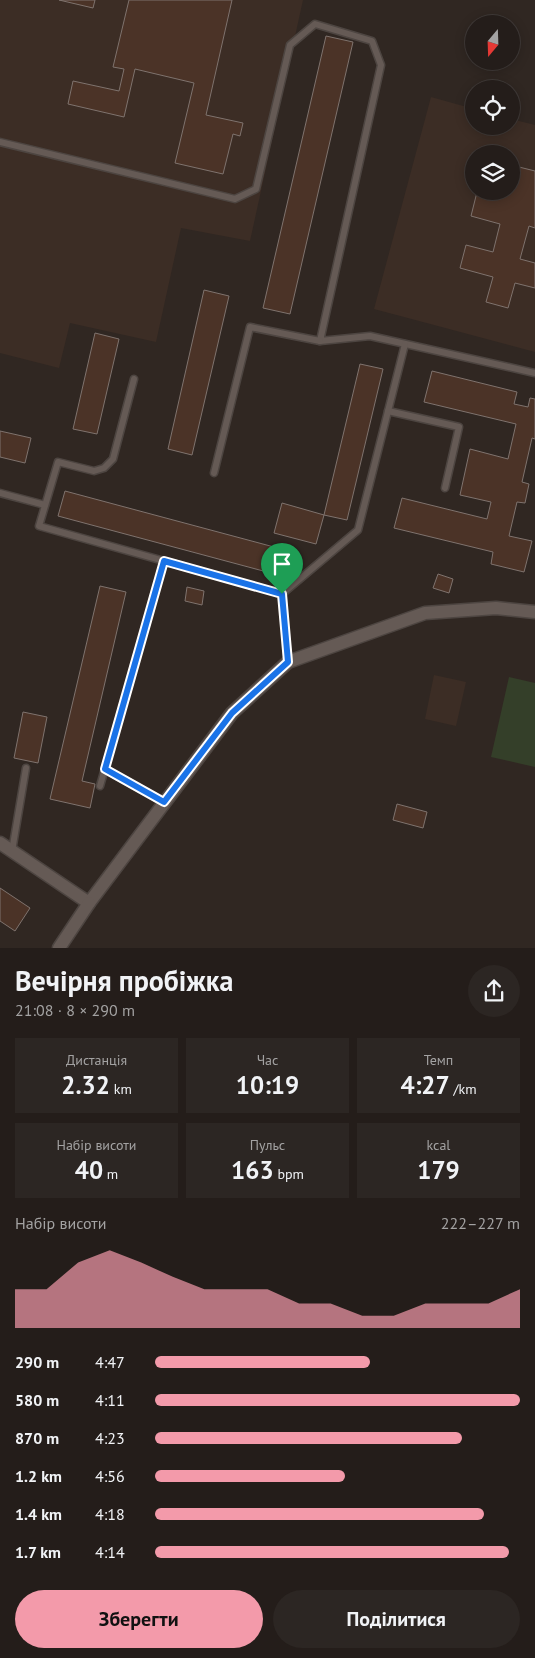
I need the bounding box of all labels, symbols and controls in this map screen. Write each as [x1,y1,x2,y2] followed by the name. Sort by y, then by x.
[465,15,520,70] north arrow
[465,15,520,200] map controls
[465,80,520,135] button: locate
[465,145,520,200] button: layers
[261,543,303,594] pin
[268,550,296,578] icon: arrive
[15,962,233,999] text: Вечірня пробіжка
[468,965,520,1017] button: share
[15,1000,135,1020] text: 21:08 · 8 × 290 m
[66,1051,127,1069] text: Дистанція
[257,1051,278,1069] text: Час
[424,1051,453,1069] text: Темп
[61,1069,110,1101] text: 2.32
[236,1069,299,1101] text: 10:19
[400,1069,450,1101] text: 4:27
[110,1080,132,1098] text: km
[450,1080,477,1098] text: /km
[56,1136,137,1154] text: Набір висоти
[250,1136,285,1154] text: Пульс
[427,1136,450,1154] text: kcal
[75,1154,103,1186] text: 40
[231,1154,274,1186] text: 163
[417,1154,460,1186] text: 179
[103,1165,118,1183] text: m
[274,1165,304,1183] text: bpm
[15,1213,106,1233] text: Набір висоти
[441,1213,520,1233] text: 222–227 m
[15,1352,59,1372] text: 290 m
[95,1352,125,1372] text: 4:47
[15,1390,59,1410] text: 580 m
[95,1390,125,1410] text: 4:11
[15,1428,59,1448] text: 870 m
[95,1428,125,1448] text: 4:23
[15,1466,62,1486] text: 1.2 km
[95,1466,125,1486] text: 4:56
[15,1504,62,1524] text: 1.4 km
[95,1504,125,1524] text: 4:18
[15,1542,61,1562] text: 1.7 km
[95,1542,125,1562] text: 4:14
[15,1590,263,1648] button: Зберегти
[273,1590,520,1648] button: Поділитися

